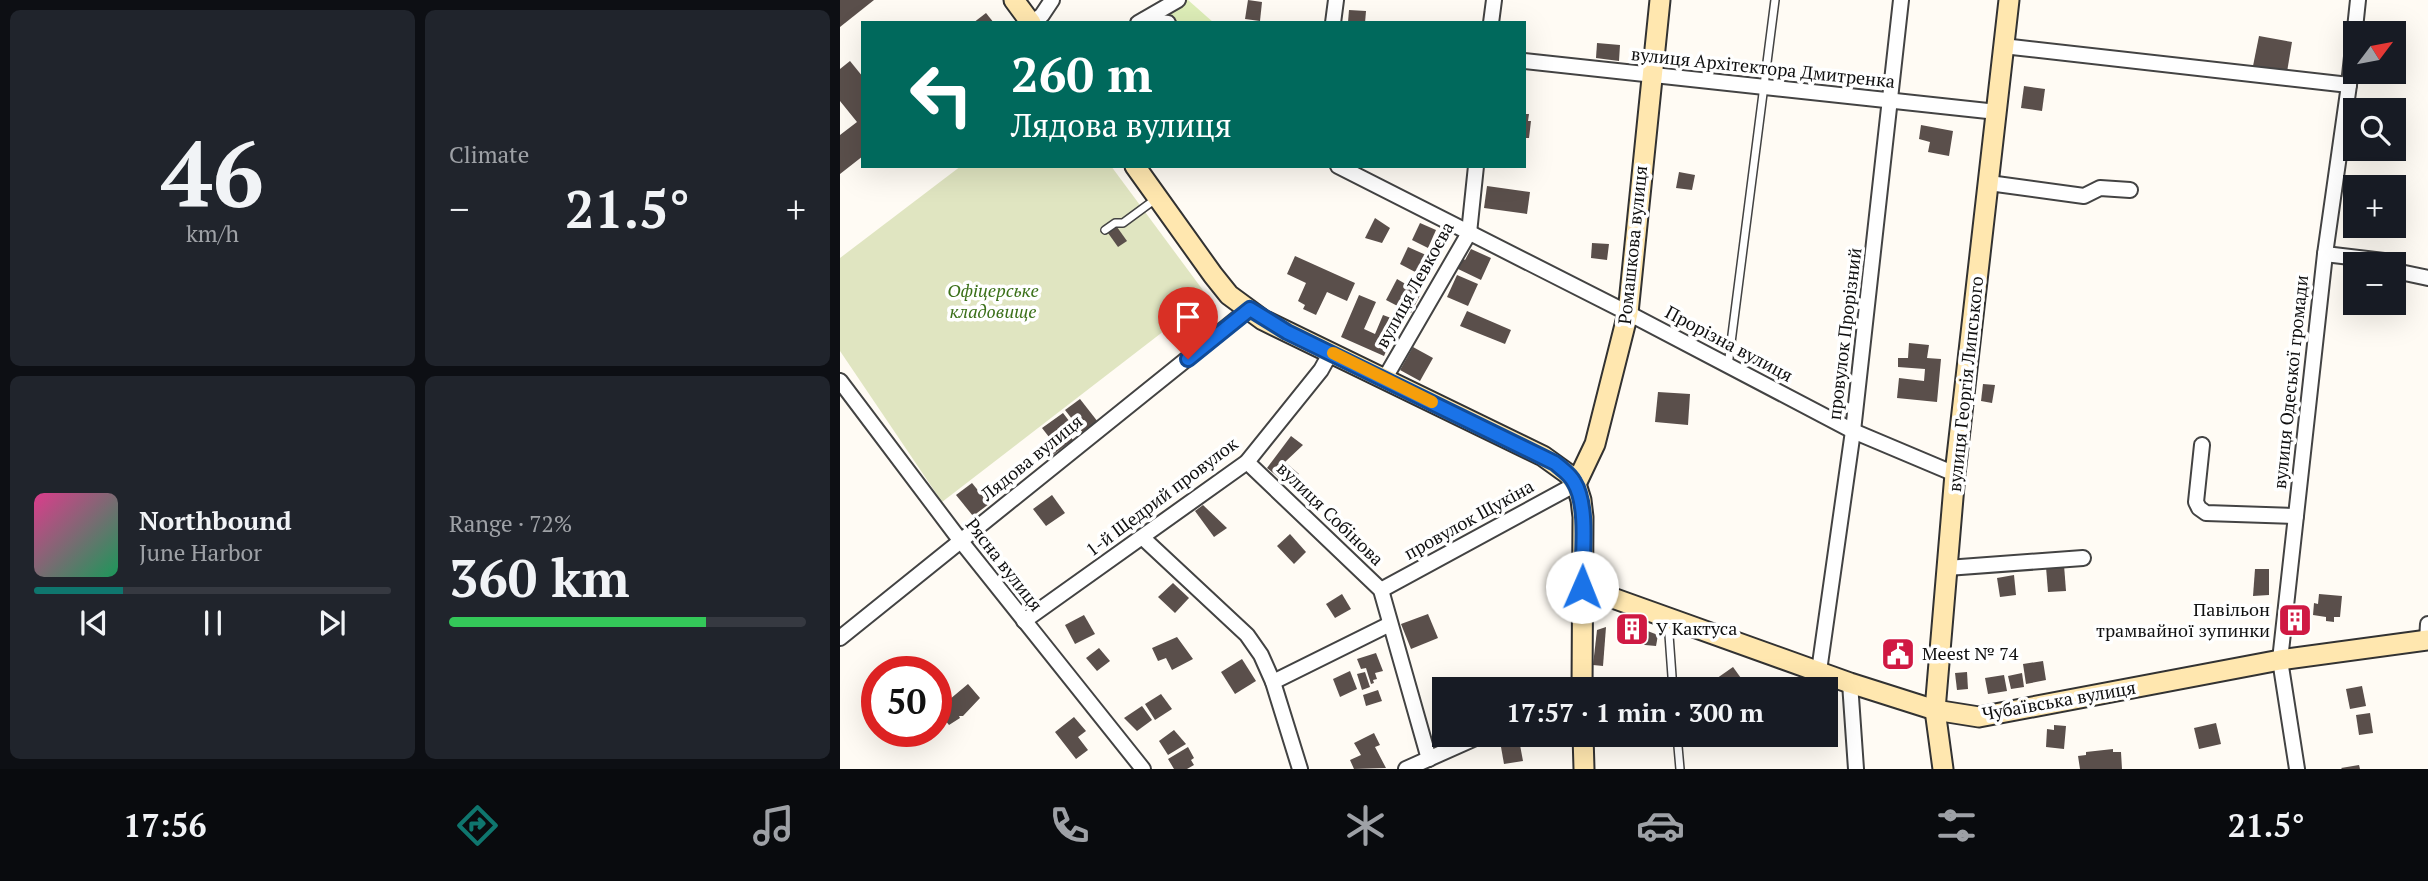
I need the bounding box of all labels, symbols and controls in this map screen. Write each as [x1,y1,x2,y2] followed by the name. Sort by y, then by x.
[2343,21,2406,84] north arrow
[2343,21,2406,315] map controls
[1011,41,1153,106] text: 260 m
[1630,41,1896,93] street label: вулиця Архітектора Дмитренка
[896,49,987,140] icon: left
[2343,98,2406,161] button: search
[1011,104,1232,146] text: Лядова вулиця
[161,112,264,233] text: 46
[449,139,529,170] text: Climate
[1612,164,1652,325] street label: Ромашкова вулиця
[565,174,690,243] text: 21.5°
[2343,175,2406,238] button: +
[449,184,469,234] text: −
[786,184,806,234] text: +
[1369,217,1459,352] street label: вулиця Левкоєва
[186,218,239,249] text: km/h
[1822,246,1866,421] street label: провулок Прорізний
[2343,252,2406,315] button: −
[2267,274,2313,490] street label: вулиця Одеської громади
[1942,275,1988,493] street label: вулиця Георгія Липського
[947,278,1039,323] park label: Офіцерське кладовище
[1158,287,1218,359] pin
[1169,298,1207,336] icon: arrive
[1661,299,1797,387] street label: Прорізна вулиця
[975,409,1087,506] street label: Лядова вулиця
[1081,431,1242,561] street label: 1-й Щедрий провулок
[1272,456,1389,570] street label: вулиця Собінова
[1399,474,1538,565] street label: провулок Щукіна
[139,503,292,537] text: Northbound
[449,508,572,539] text: Range · 72%
[961,513,1049,616] street label: Рясна вулиця
[139,537,262,568] text: June Harbor
[449,543,630,612] text: 360 km
[1545,550,1619,624] position arrow
[2096,597,2270,642] place label: Павільон трамвайної зупинки
[2276,601,2314,639] building icon: Павільон трамвайної зупинки
[75,604,113,642] icon: previous
[194,604,232,642] icon: pause
[313,604,351,642] icon: next
[1613,610,1651,648] building icon: У Кактуса
[1656,616,1737,640] place label: У Кактуса
[1879,635,1917,673] public building icon: Meest № 74
[1922,641,2019,665] place label: Meest № 74
[861,656,952,747] speed limit sign: 50
[1980,675,2137,725] street label: Чубаївська вулиця
[1506,695,1764,729] text: 17:57 · 1 min · 300 m
[453,801,502,850] icon: directions
[749,801,798,850] icon: music
[1045,801,1094,850] icon: phone
[1341,801,1390,850] icon: climate
[1636,801,1685,850] icon: car
[1932,801,1981,850] icon: filters
[123,804,207,846] text: 17:56
[2228,804,2305,846] text: 21.5°

